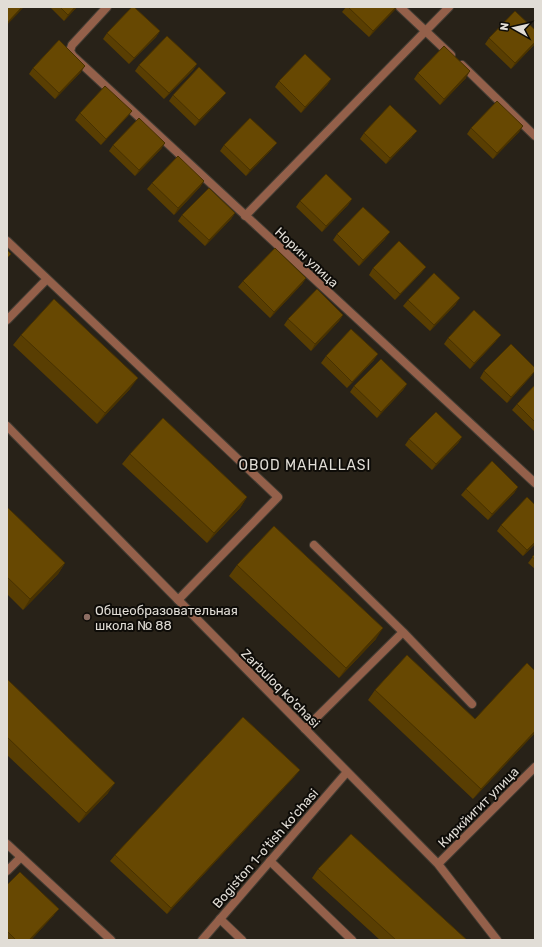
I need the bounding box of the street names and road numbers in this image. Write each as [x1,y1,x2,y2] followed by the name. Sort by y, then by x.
[272,224,341,290] street label: Норин улица
[238,646,323,731] street label: Zarbuloq ko'chasi
[435,764,522,851] street label: Киркйигит улица
[210,786,322,912] street label: Bogiston 1-o'tish ko'chasi

